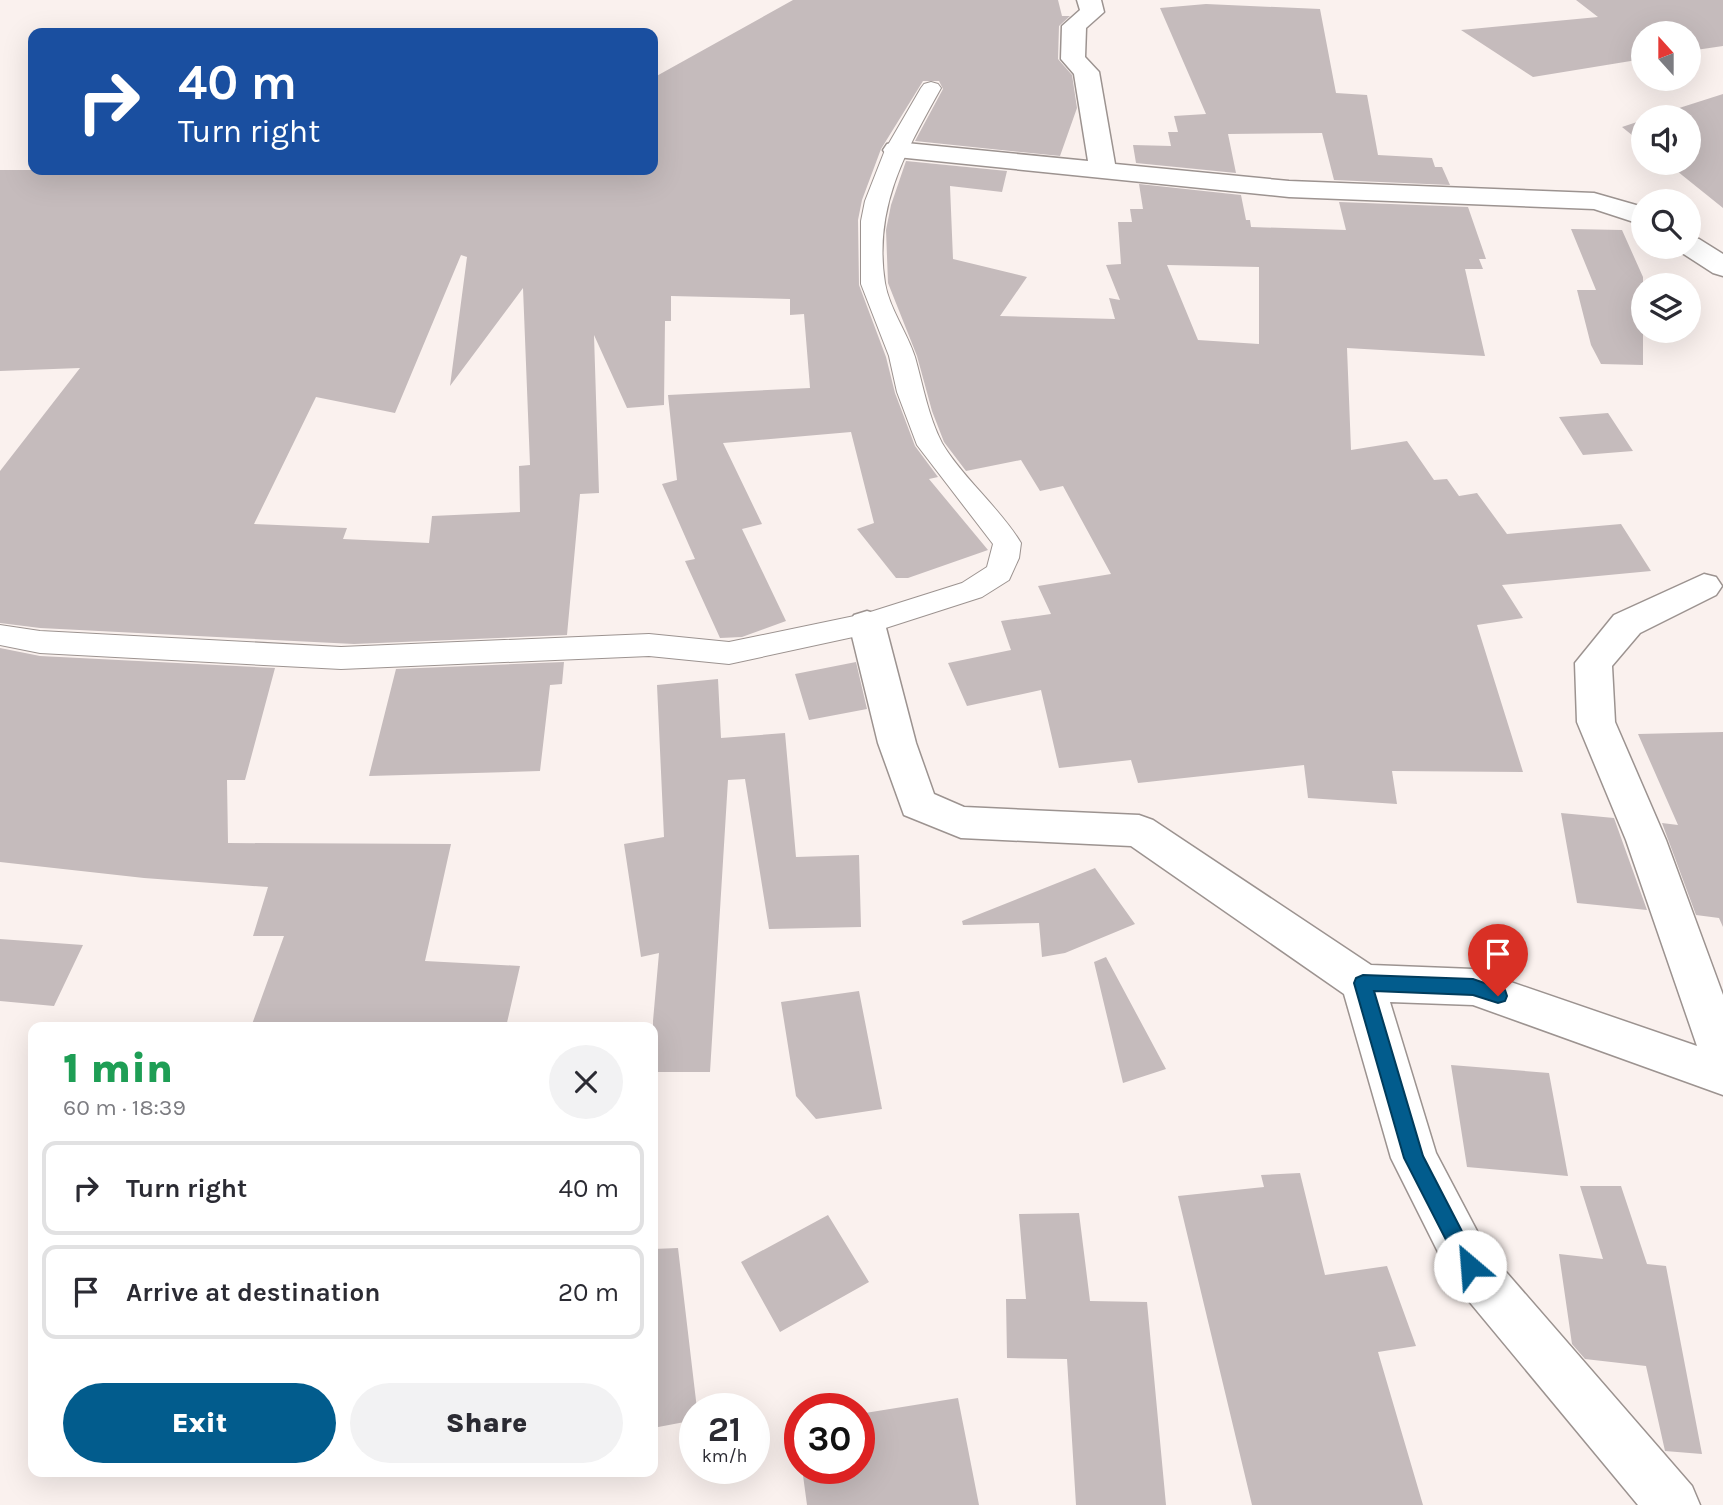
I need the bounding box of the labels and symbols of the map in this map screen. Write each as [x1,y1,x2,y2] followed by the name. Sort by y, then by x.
[1631,21,1701,91] north arrow
[1468,924,1528,996] pin
[1433,1229,1507,1303] position arrow
[784,1393,875,1484] speed limit sign: 30

